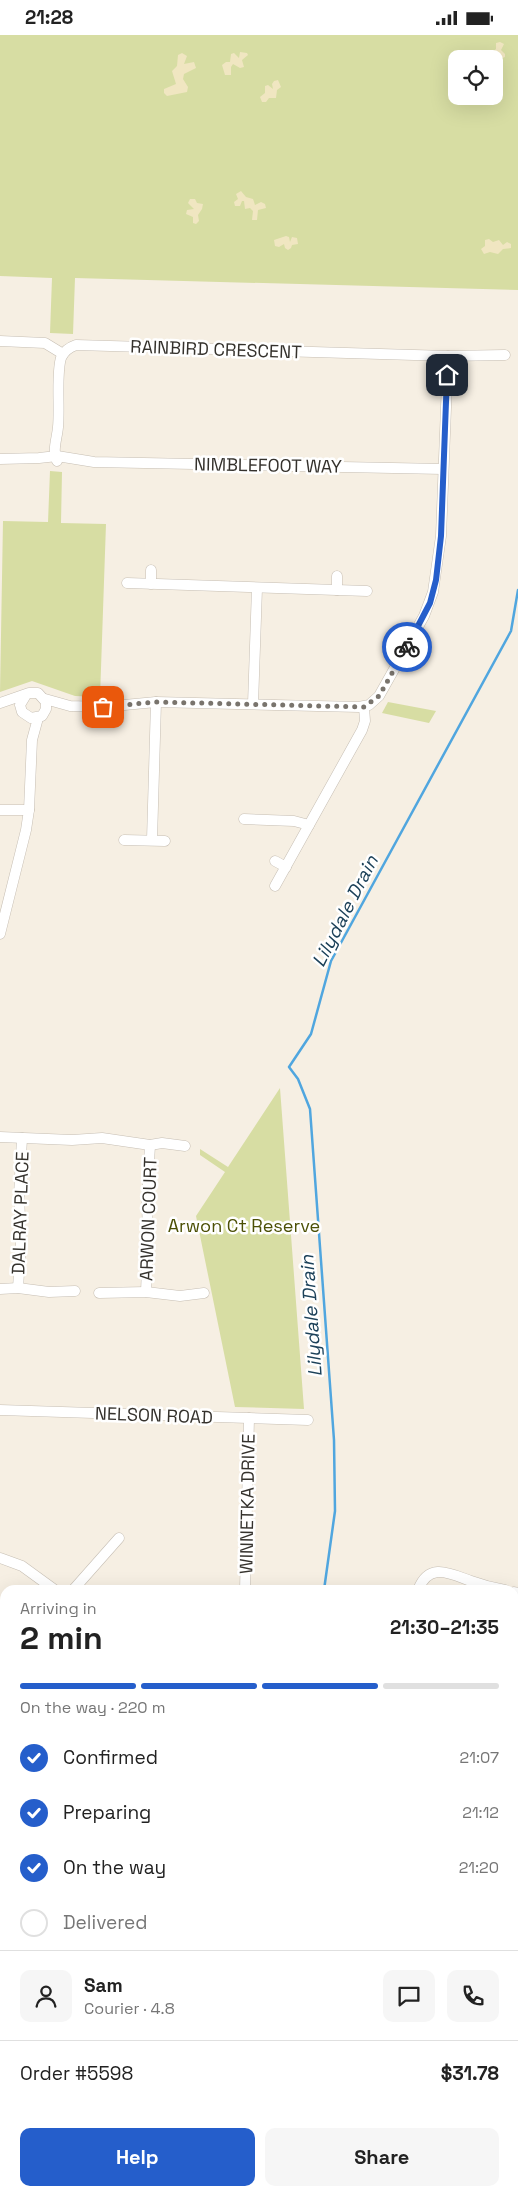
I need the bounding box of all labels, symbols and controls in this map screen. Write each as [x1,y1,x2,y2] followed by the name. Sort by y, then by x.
[25,5,73,30] text: 21:28
[448,50,503,105] map controls
[448,50,503,105] button: locate
[130,335,303,364] street label: RAINBIRD CRESCENT
[426,354,468,396] pin
[433,361,461,389] icon: home
[194,452,342,478] street label: NIMBLEFOOT WAY
[382,622,432,672] courier
[393,633,421,661] icon: bike
[82,686,124,728] pin
[89,693,117,721] icon: bag
[306,851,384,971] water label: Lilydale Drain
[6,1151,34,1275] street label: DALRAY PLACE
[134,1156,162,1282] street label: ARWON COURT
[168,1214,320,1237] park label: Arwon Ct Reserve
[294,1254,328,1378] water label: Lilydale Drain
[95,1401,213,1429] street label: NELSON ROAD
[234,1434,260,1574] street label: WINNETKA DRIVE
[20,1598,97,1619] text: Arriving in
[390,1615,499,1640] text: 21:30–21:35
[20,1618,103,1658] text: 2 min
[20,1697,166,1718] text: On the way · 220 m
[20,1744,48,1772] icon: check
[63,1745,158,1770] text: Confirmed
[460,1747,499,1768] text: 21:07
[20,1799,48,1827] icon: check
[63,1800,151,1825] text: Preparing
[462,1802,499,1823] text: 21:12
[20,1854,48,1882] icon: check
[63,1855,166,1880] text: On the way
[459,1857,499,1878] text: 21:20
[63,1910,148,1935] text: Delivered
[20,1970,72,2022] button: person
[383,1970,435,2022] button: chat
[447,1970,499,2022] button: phone
[84,1973,123,1998] text: Sam
[84,1998,175,2019] text: Courier · 4.8
[20,2061,133,2086] text: Order #5598
[441,2061,499,2086] text: $31.78
[20,2128,255,2186] button: Help
[265,2128,499,2186] button: Share

